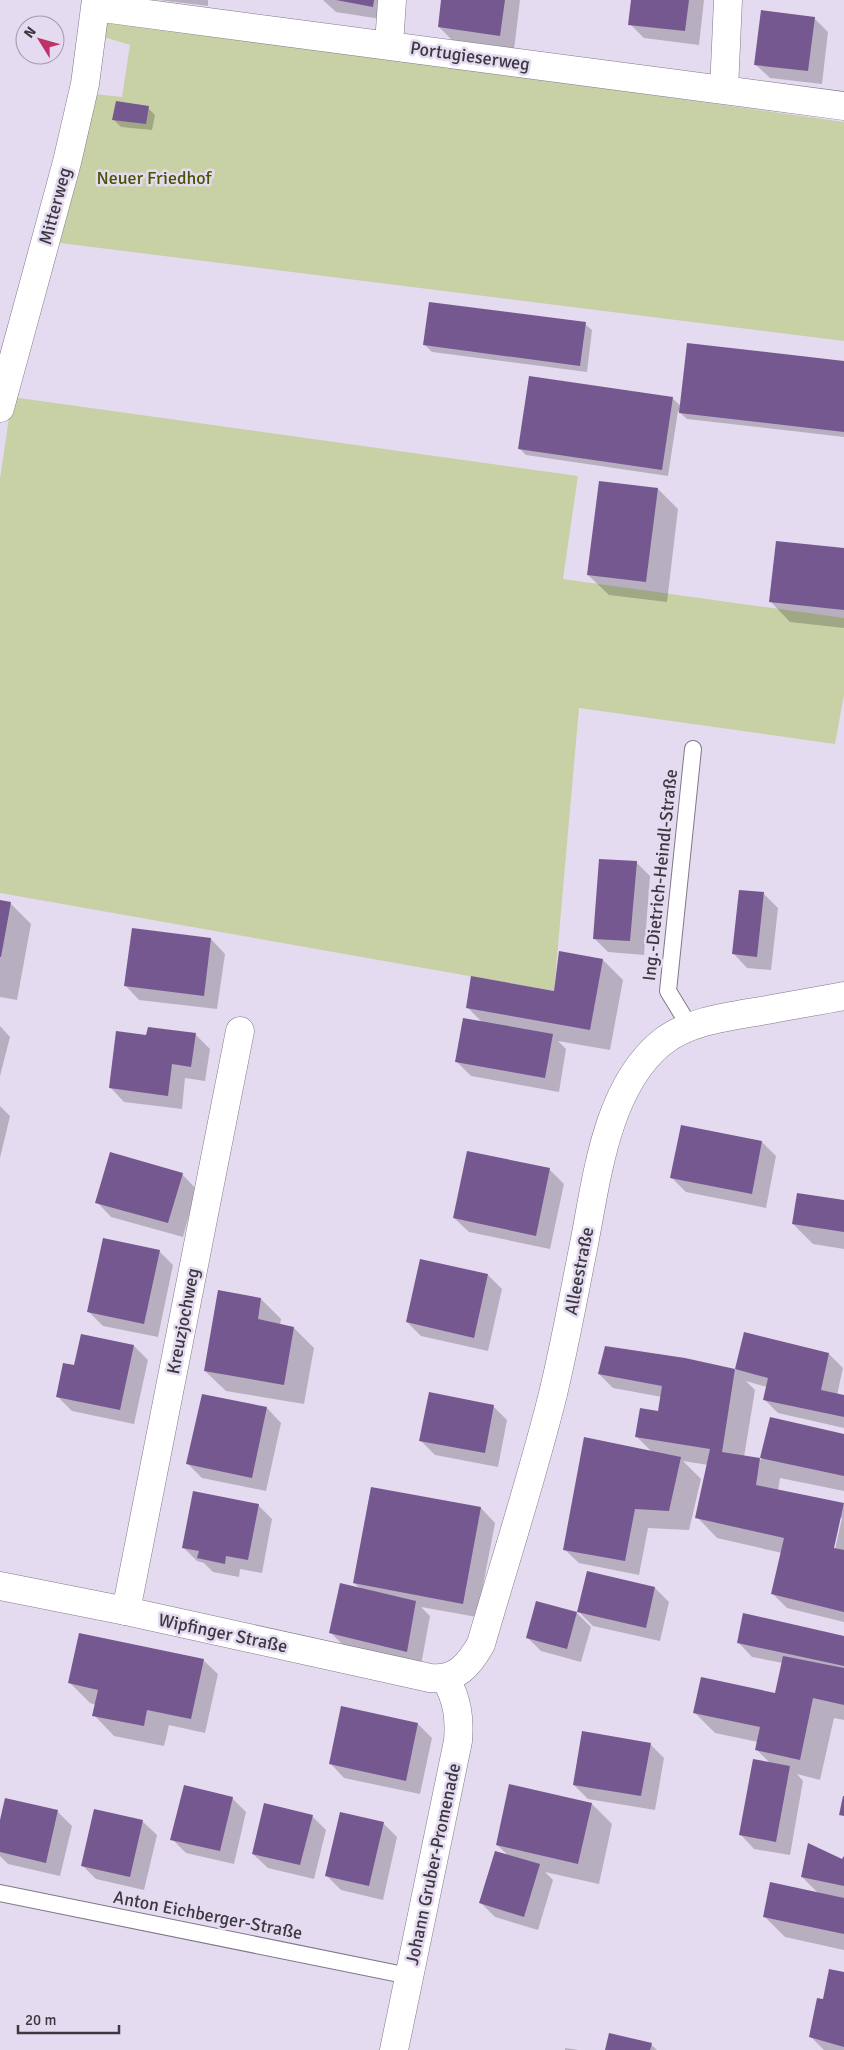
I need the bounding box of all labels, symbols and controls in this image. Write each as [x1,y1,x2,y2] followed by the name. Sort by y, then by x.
[15,15,65,65] north arrow
[20,23,40,41] text: N
[409,37,531,75] street label: Portugieserweg
[34,165,76,247] street label: Mitterweg
[96,167,212,189] park label: Neuer Friedhof
[638,768,682,982] street label: Ing.-Dietrich-Heindl-Straße
[560,1225,598,1317] street label: Alleestraße
[162,1266,204,1376] street label: Kreuzjochweg
[156,1609,290,1657] street label: Wipfinger Straße
[401,1761,465,1967] street label: Johann Gruber-Promenade
[112,1886,304,1944] street label: Anton Eichberger-Straße
[18,2002,119,2034] scale bar
[25,2011,56,2029] text: 20 m

